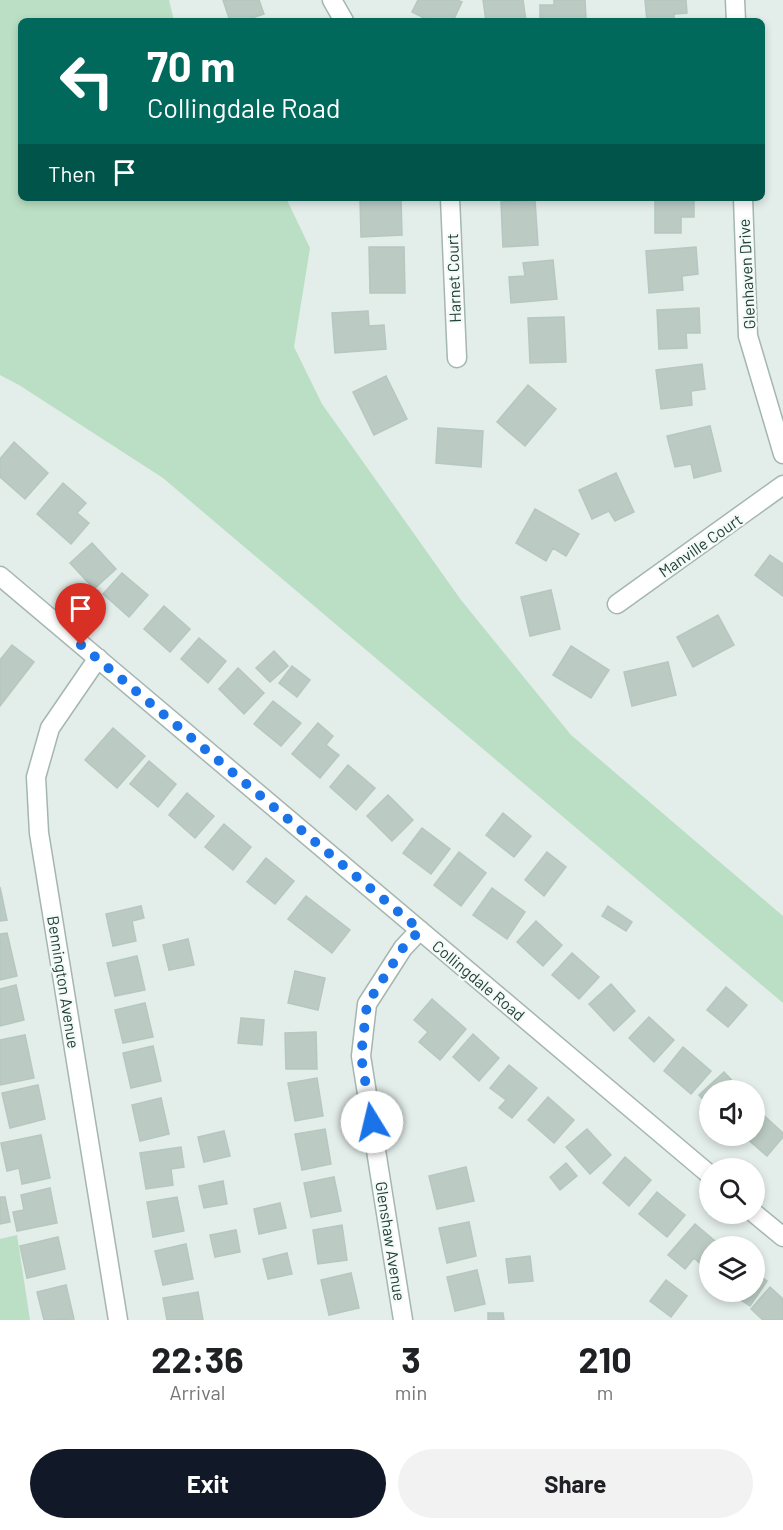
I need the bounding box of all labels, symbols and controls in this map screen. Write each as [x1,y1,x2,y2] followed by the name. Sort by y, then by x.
[147,40,235,90] text: 70 m
[48,42,126,120] icon: left
[147,91,341,123] text: Collingdale Road
[108,156,141,189] icon: arrive
[48,160,96,186] text: Then
[734,218,758,330] street label: Glenhaven Drive
[442,233,464,323] street label: Harnet Court
[655,509,745,581] street label: Manville Court
[55,583,106,645] pin
[64,592,97,625] icon: arrive
[44,914,84,1050] street label: Bennington Avenue
[429,936,529,1024] street label: Collingdale Road
[699,1080,765,1302] map controls
[699,1080,765,1146] button: sound
[340,1090,404,1154] position arrow
[699,1158,765,1224] button: search
[372,1180,410,1302] street label: Glenshaw Avenue
[699,1236,765,1302] button: layers
[151,1337,243,1380] text: 22:36
[401,1337,421,1380] text: 3
[578,1337,632,1380] text: 210
[169,1380,225,1404] text: Arrival
[395,1380,427,1404] text: min
[597,1380,613,1404] text: m
[30,1449,386,1518] button: Exit
[398,1449,753,1518] button: Share

